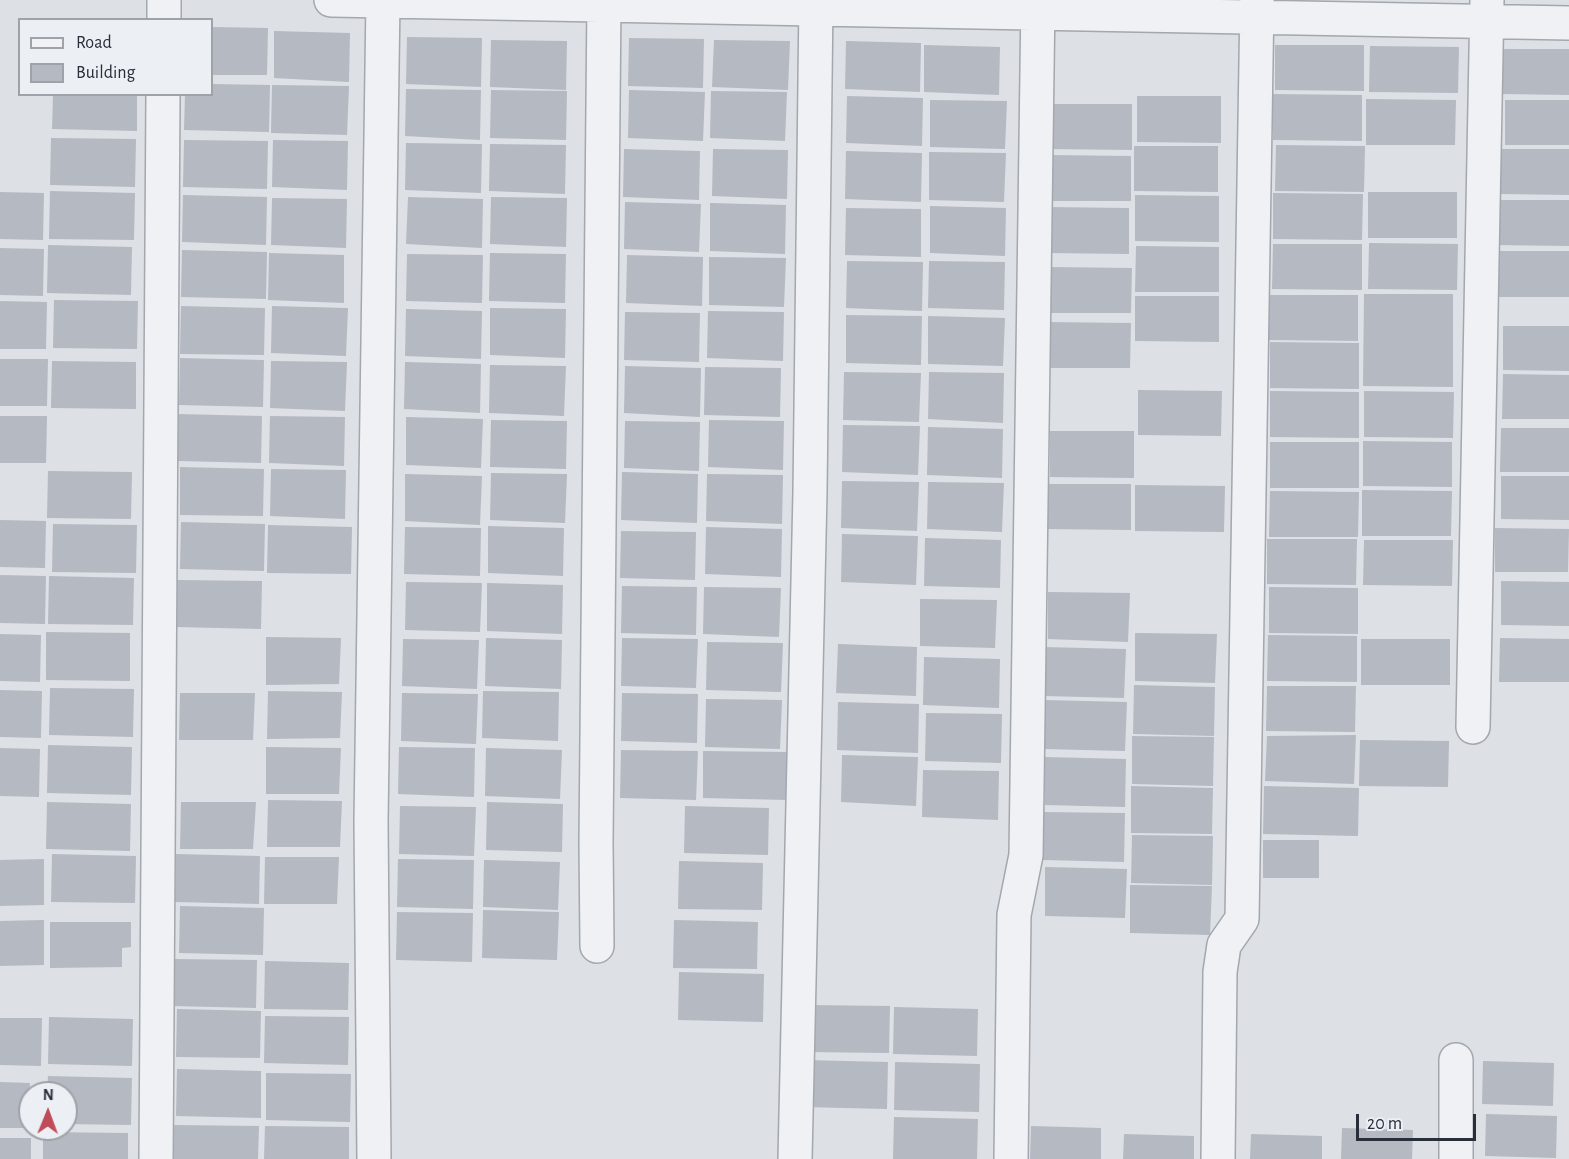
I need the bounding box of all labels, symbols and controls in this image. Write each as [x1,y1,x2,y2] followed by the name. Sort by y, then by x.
[18,18,213,96] legend
[76,34,112,52] text: Road
[76,64,135,82] text: Building
[18,1081,78,1141] north arrow
[43,1087,54,1103] text: N
[1359,1102,1479,1140] scale bar
[1367,1115,1402,1133] text: 20 m

